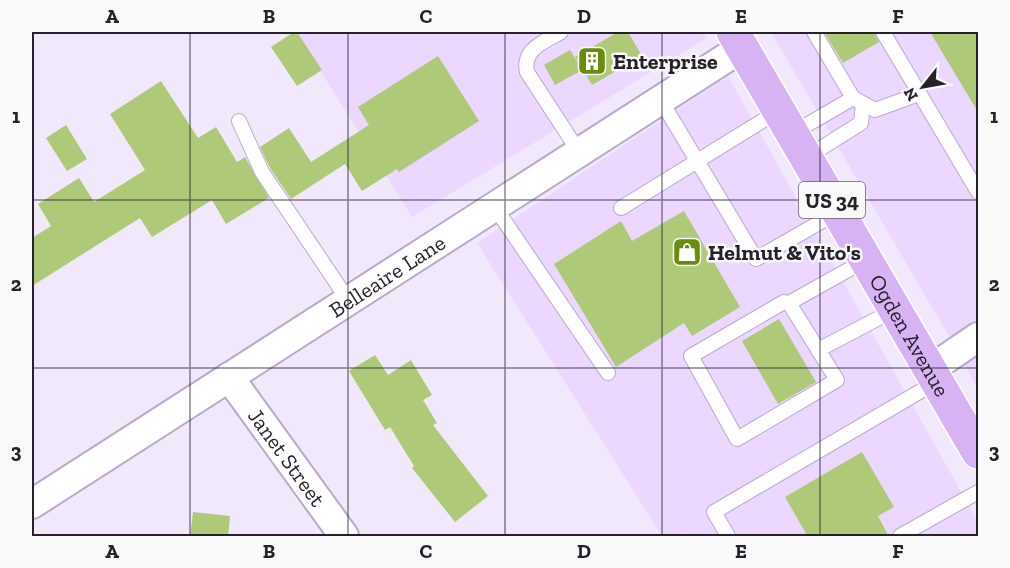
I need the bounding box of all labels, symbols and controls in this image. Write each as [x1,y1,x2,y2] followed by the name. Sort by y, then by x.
[105,4,119,28] text: A
[263,4,275,28] text: B
[420,4,433,28] text: C
[577,4,591,28] text: D
[735,4,747,28] text: E
[892,4,904,28] text: F
[576,45,608,77] building icon: Enterprise
[613,48,718,75] place label: Enterprise
[893,57,953,117] north arrow
[899,84,922,105] text: N
[12,104,20,128] text: 1
[990,104,998,128] text: 1
[799,182,865,218] road number: US 34
[324,229,450,323] street label: Belleaire Lane
[671,236,703,268] shop icon: Helmut & Vito's
[708,239,861,266] place label: Helmut & Vito's
[864,269,956,401] street label: Ogden Avenue
[11,272,22,296] text: 2
[989,272,1000,296] text: 2
[243,403,332,512] street label: Janet Street
[11,439,22,463] text: 3
[989,439,1000,463] text: 3
[105,539,119,563] text: A
[263,539,275,563] text: B
[420,539,433,563] text: C
[577,539,591,563] text: D
[735,539,747,563] text: E
[892,539,904,563] text: F

